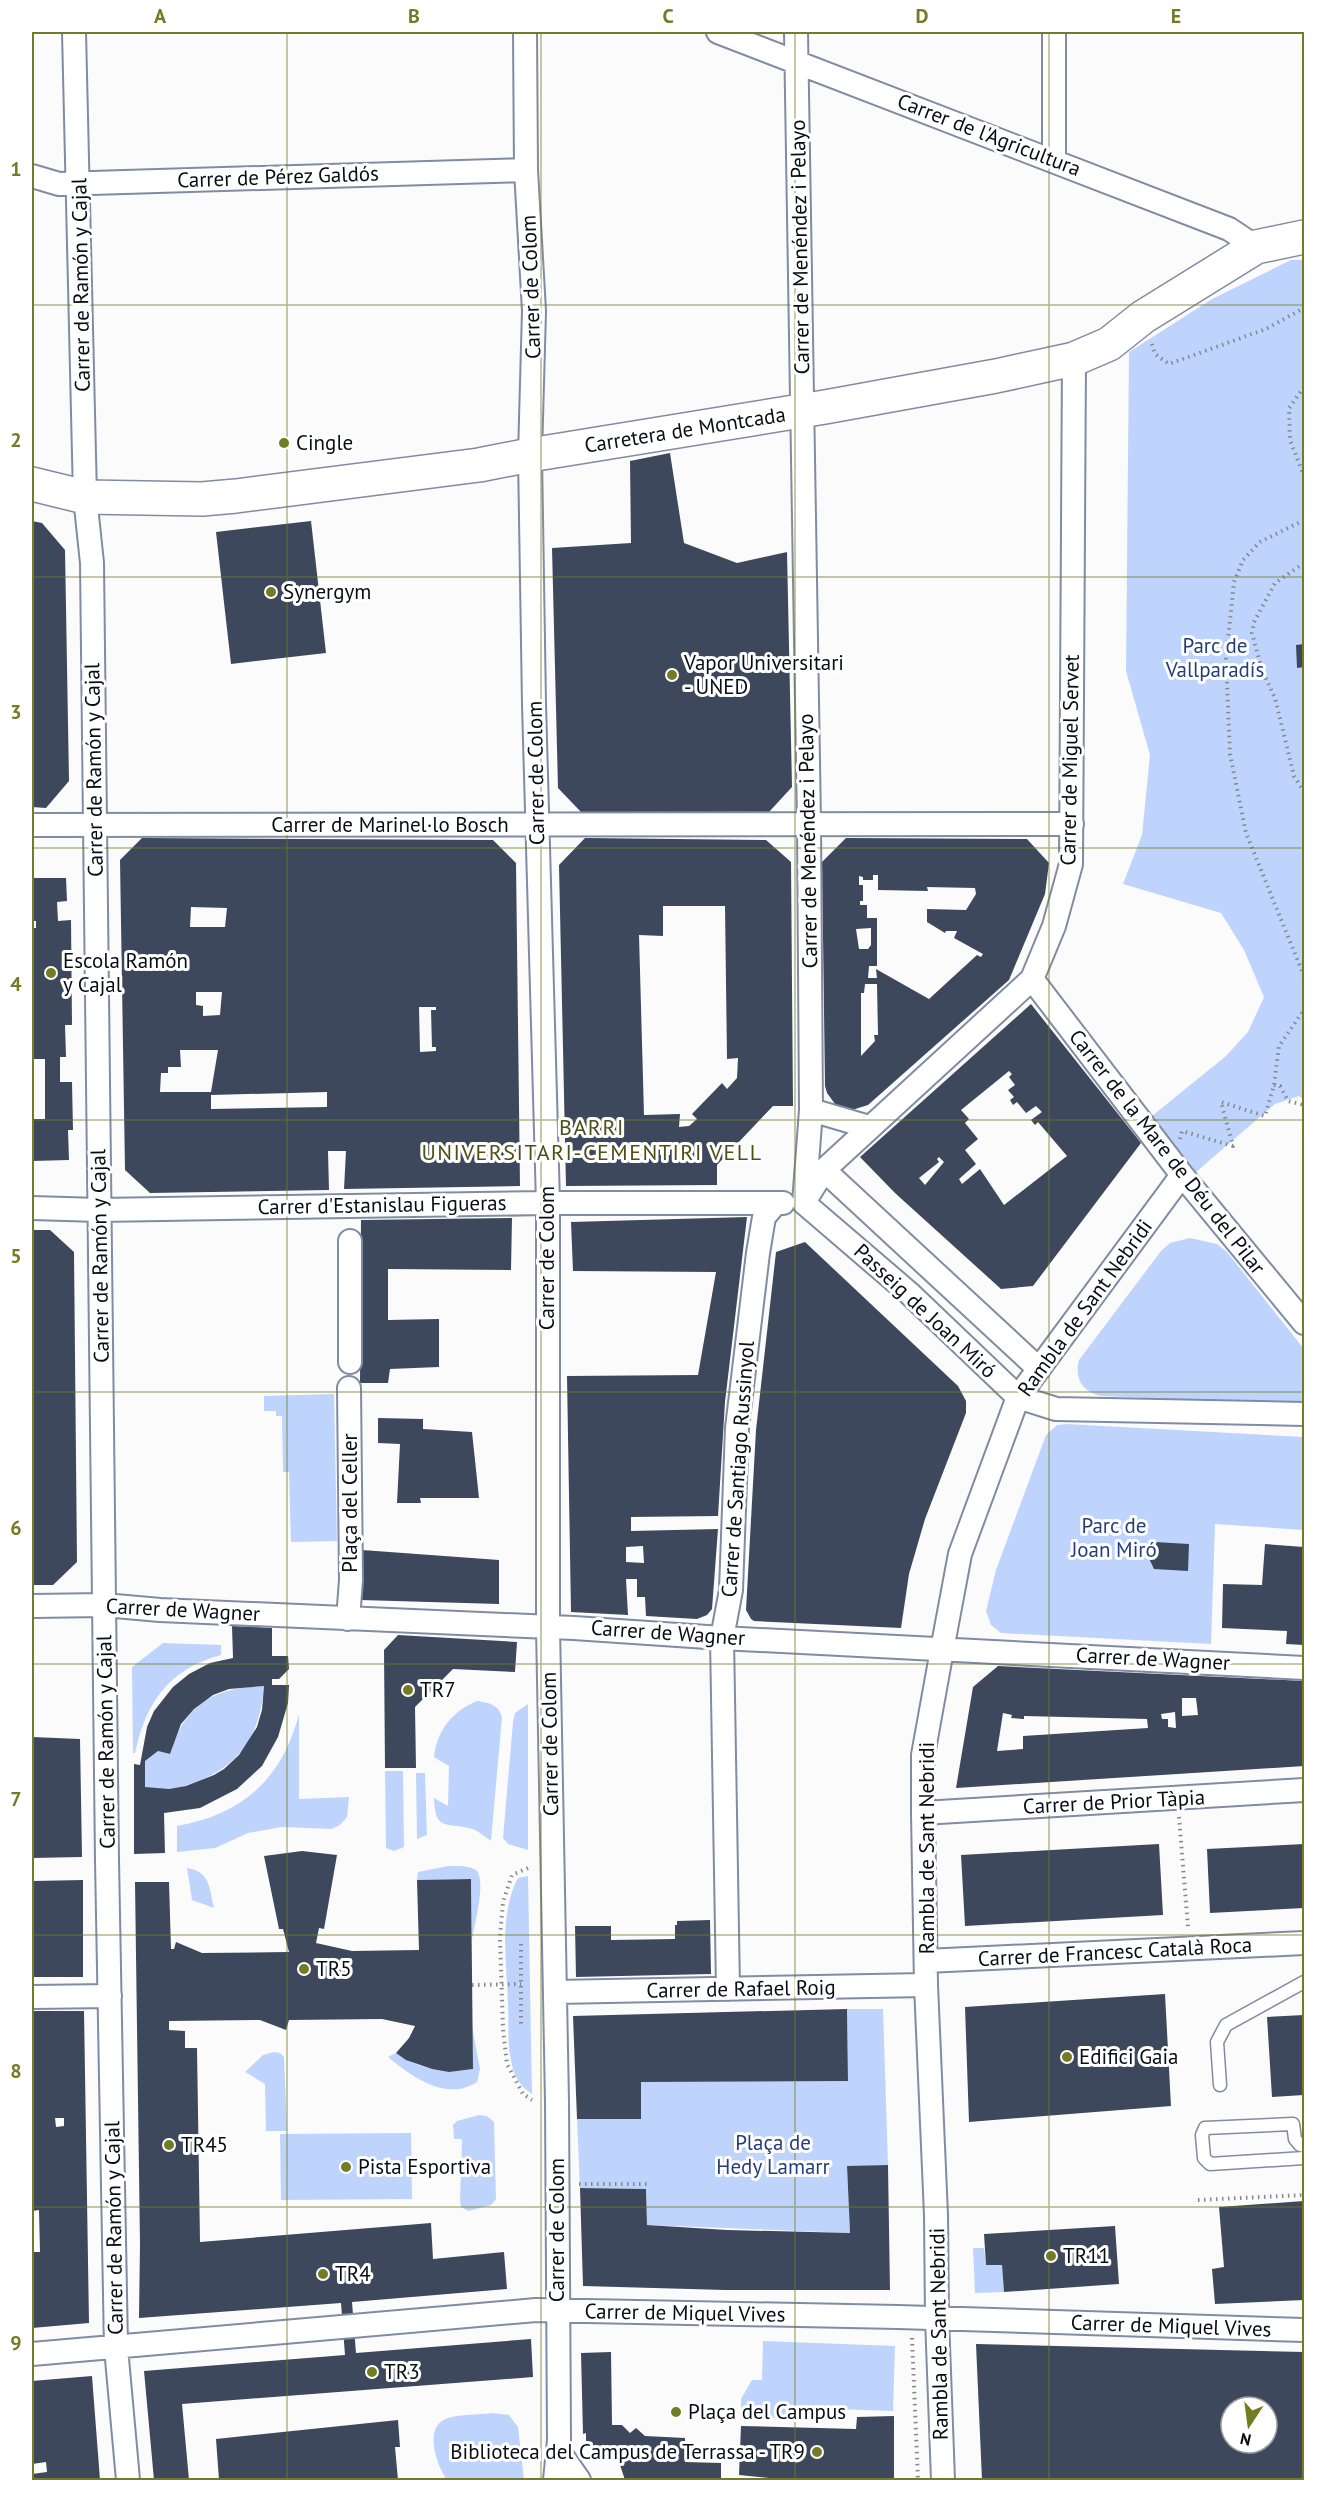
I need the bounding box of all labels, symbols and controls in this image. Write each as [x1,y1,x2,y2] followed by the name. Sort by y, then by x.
[154,3,167,29] text: A
[408,3,420,29] text: B
[662,3,674,29] text: C
[916,3,929,29] text: D
[1171,3,1181,29] text: E
[894,87,1085,182] street label: Carrer de l'Agricultura
[784,119,815,375] street label: Carrer de Menéndez i Pelayo
[10,156,22,182] text: 1
[177,159,379,194] street label: Carrer de Pérez Galdós
[65,178,96,392] street label: Carrer de Ramón y Cajal
[514,214,547,360] street label: Carrer de Colom
[582,400,787,459] street label: Carretera de Montcada
[10,427,22,453] text: 2
[296,429,353,456] place label: Cingle
[277,436,291,450] marker: Cingle
[283,578,371,605] place label: Synergym
[264,585,278,599] marker: Synergym
[1165,632,1264,683] park label: Parc de Vallparadís
[683,649,844,700] place label: Vapor Universitari - UNED
[1054,654,1085,866] street label: Carrer de Miguel Servet
[78,663,109,877] street label: Carrer de Ramón y Cajal
[665,668,679,682] marker: Vapor Universitari - UNED
[10,699,22,725] text: 3
[521,701,550,845] street label: Carrer de Colom
[792,713,823,969] street label: Carrer de Menéndez i Pelayo
[271,811,509,838] street label: Carrer de Marinel·lo Bosch
[63,947,188,998] place label: Escola Ramón y Cajal
[44,966,58,980] marker: Escola Ramón y Cajal
[10,971,22,997] text: 4
[1063,1024,1271,1280] street label: Carrer de la Mare de Déu del Pilar
[421,1113,763,1166] district label: BARRI UNIVERSITARI-CEMENTIRI VELL
[84,1149,115,1363] street label: Carrer de Ramón y Cajal
[533,1186,560,1330] street label: Carrer de Colom
[257,1189,507,1220] street label: Carrer d'Estanislau Figueras
[1011,1214,1158,1402] street label: Rambla de Sant Nebridi
[848,1238,1002,1384] street label: Passeig de Joan Miró
[10,1243,22,1269] text: 5
[715,1340,760,1598] street label: Carrer de Santiago Russinyol
[336,1433,363,1573] street label: Plaça del Celler
[1070,1512,1157,1563] park label: Parc de Joan Miró
[10,1515,22,1541] text: 6
[105,1592,261,1627] street label: Carrer de Wagner
[590,1614,746,1651] street label: Carrer de Wagner
[90,1635,121,1849] street label: Carrer de Ramón y Cajal
[1075,1641,1231,1676] street label: Carrer de Wagner
[535,1672,564,1816] street label: Carrer de Colom
[420,1676,456,1703] place label: TR7
[401,1683,415,1697] marker: TR7
[913,1742,940,1954] street label: Rambla de Sant Nebridi
[1022,1783,1206,1820] street label: Carrer de Prior Tàpia
[10,1786,22,1812] text: 7
[977,1931,1253,1972] street label: Carrer de Francesc Català Roca
[316,1955,352,1982] place label: TR5
[297,1962,311,1976] marker: TR5
[646,1973,836,2004] street label: Carrer de Rafael Roig
[1079,2043,1179,2070] place label: Edifici Gaia
[1060,2050,1074,2064] marker: Edifici Gaia
[10,2058,22,2084] text: 8
[98,2121,129,2335] street label: Carrer de Ramón y Cajal
[716,2129,830,2180] park label: Plaça de Hedy Lamarr
[181,2131,228,2158] place label: TR45
[162,2138,176,2152] marker: TR45
[358,2153,491,2180] place label: Pista Esportiva
[543,2158,570,2302] street label: Carrer de Colom
[339,2160,353,2174] marker: Pista Esportiva
[923,2228,954,2440] street label: Rambla de Sant Nebridi
[1063,2242,1110,2269] place label: TR11
[1044,2249,1058,2263] marker: TR11
[335,2260,371,2287] place label: TR4
[316,2267,330,2281] marker: TR4
[584,2297,786,2328] street label: Carrer de Miquel Vives
[1070,2309,1272,2342] street label: Carrer de Miquel Vives
[10,2330,22,2356] text: 9
[384,2358,420,2385] place label: TR3
[365,2365,379,2379] marker: TR3
[1219,2395,1279,2455] north arrow
[688,2398,846,2425] place label: Plaça del Campus
[669,2405,683,2419] marker: Plaça del Campus
[1238,2429,1253,2451] text: N
[450,2438,805,2465] place label: Biblioteca del Campus de Terrassa - TR9
[810,2445,824,2459] marker: Biblioteca del Campus de Terrassa - TR9

